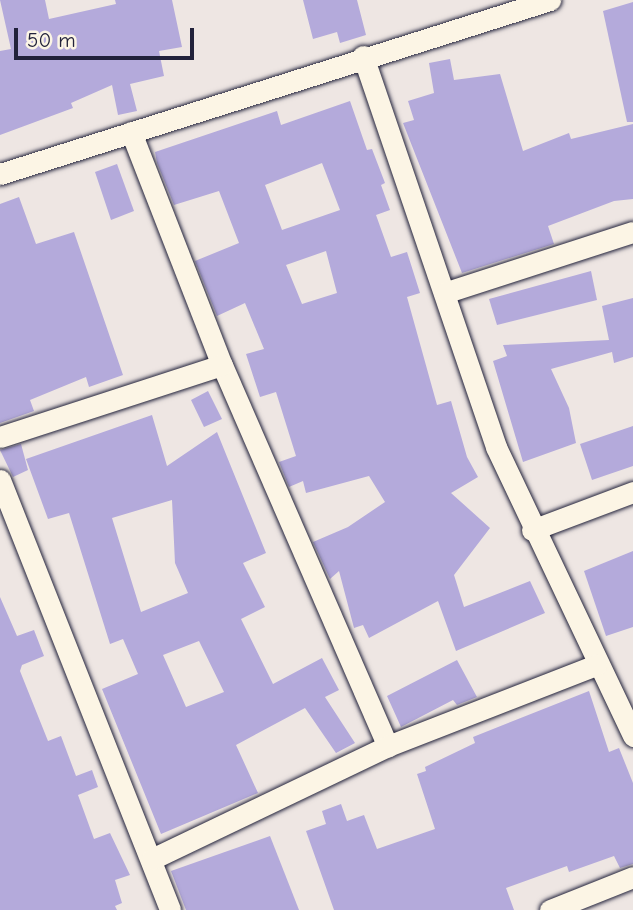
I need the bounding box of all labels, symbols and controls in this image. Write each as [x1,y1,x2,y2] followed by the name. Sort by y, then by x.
[18,14,198,58] scale bar
[27,28,76,52] text: 50 m

